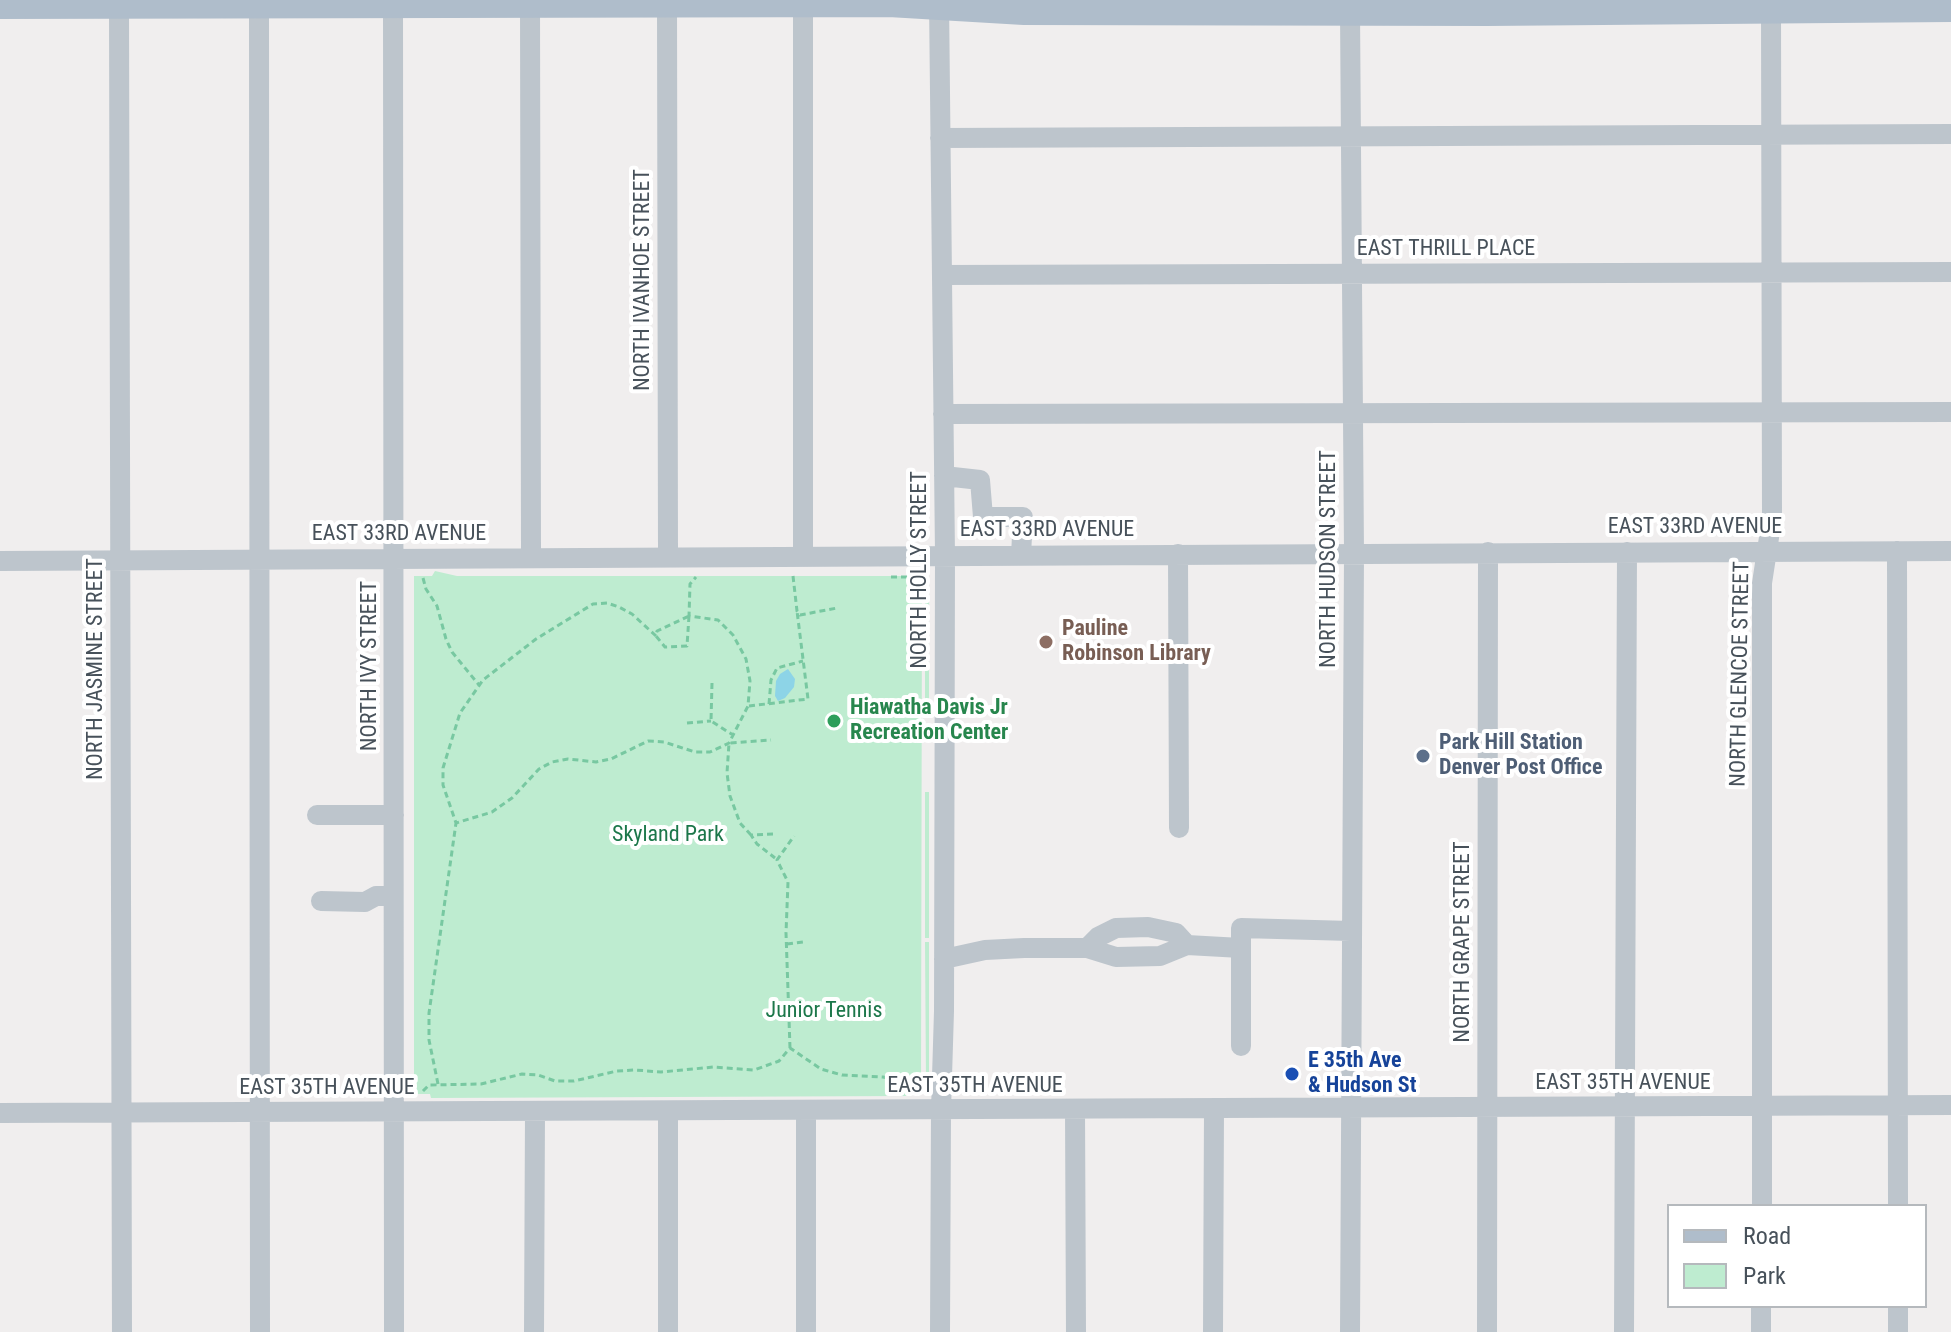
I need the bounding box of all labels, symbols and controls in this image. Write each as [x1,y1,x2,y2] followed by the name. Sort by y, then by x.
[630,169,656,391] street label: NORTH IVANHOE STREET
[1357,236,1535,262] street label: EAST THRILL PLACE
[1316,450,1342,668] street label: NORTH HUDSON STREET
[907,471,933,669] street label: NORTH HOLLY STREET
[1608,514,1782,540] street label: EAST 33RD AVENUE
[960,517,1134,543] street label: EAST 33RD AVENUE
[312,521,486,547] street label: EAST 33RD AVENUE
[83,558,109,780] street label: NORTH JASMINE STREET
[1726,561,1756,787] street label: NORTH GLENCOE STREET
[357,581,383,751] street label: NORTH IVY STREET
[1062,616,1211,668] place label: Pauline Robinson Library
[1037,633,1055,651] marker: Pauline Robinson Library
[850,695,1008,746] place label: Hiawatha Davis Jr Recreation Center
[825,712,843,730] marker: Hiawatha Davis Jr Recreation Center
[1439,730,1602,782] place label: Park Hill Station Denver Post Office
[1414,747,1432,765] marker: Park Hill Station Denver Post Office
[612,822,724,848] park label: Skyland Park
[1450,841,1476,1043] street label: NORTH GRAPE STREET
[766,998,882,1024] park label: Junior Tennis
[1308,1048,1416,1100] place label: E 35th Ave & Hudson St
[1283,1065,1301,1083] marker: E 35th Ave & Hudson St
[1535,1070,1711,1096] street label: EAST 35TH AVENUE
[887,1073,1063,1099] street label: EAST 35TH AVENUE
[239,1075,415,1101] street label: EAST 35TH AVENUE
[1667,1204,1927,1308] legend
[1743,1222,1791,1250] text: Road
[1743,1262,1786,1290] text: Park

